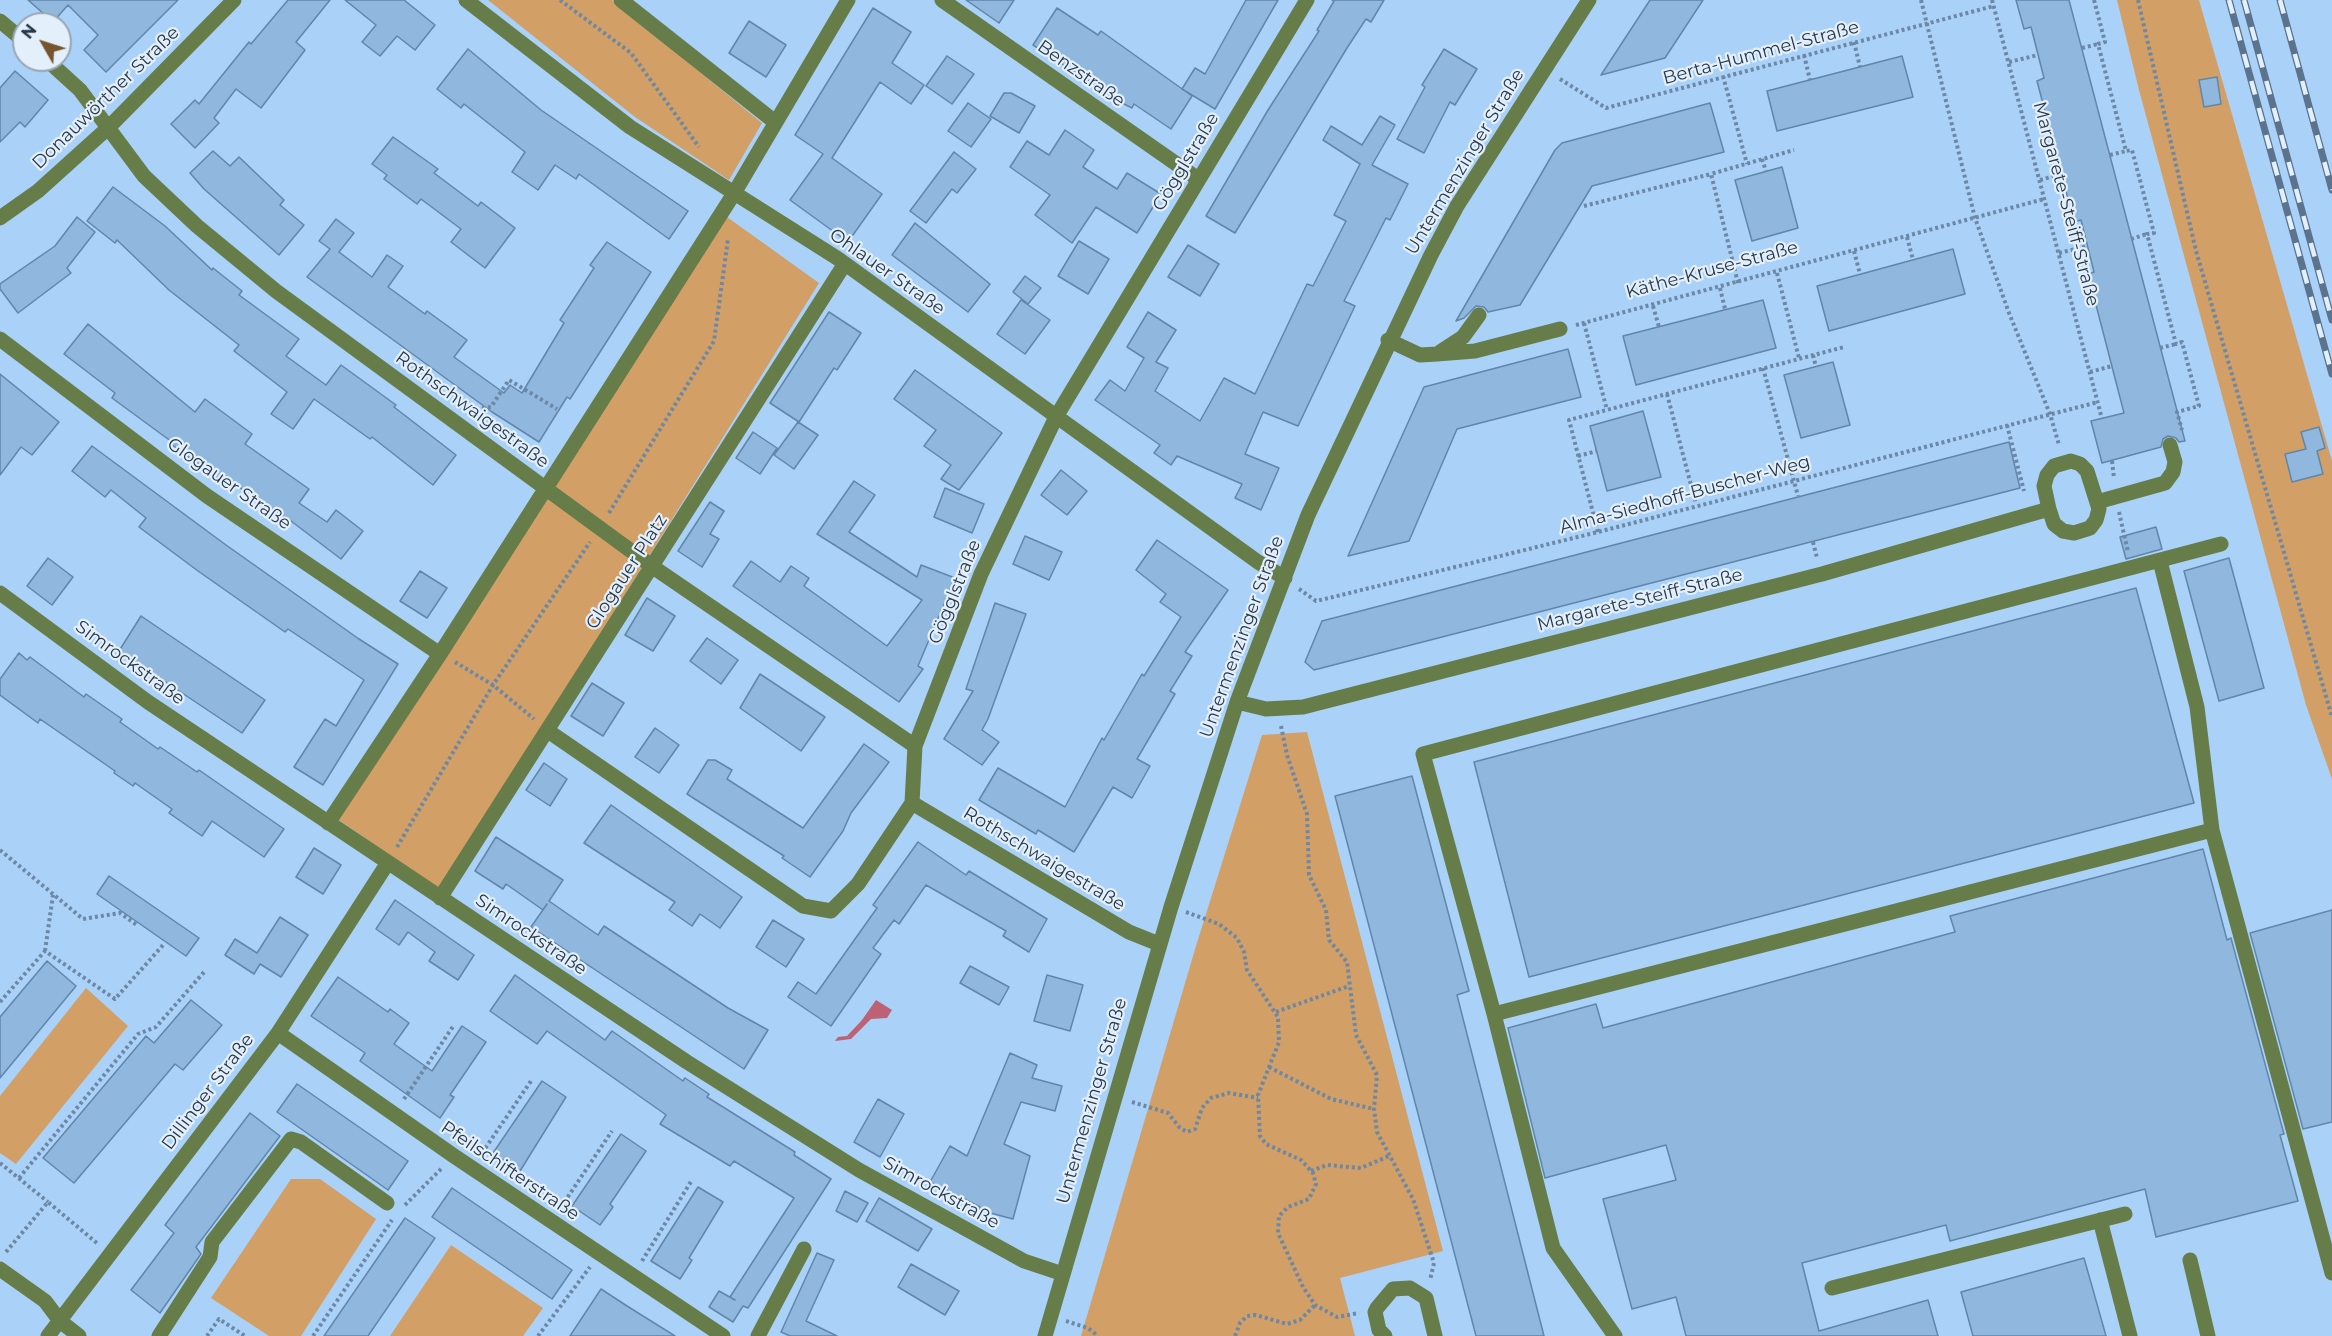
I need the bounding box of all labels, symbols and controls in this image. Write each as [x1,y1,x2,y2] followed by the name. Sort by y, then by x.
[12,12,72,72] north arrow
[1661,16,1861,90] street label: Berta-Hummel-Straße
[18,21,41,43] text: N
[28,22,184,174] street label: Donauwörther Straße
[1033,36,1129,112] street label: Benzstraße
[1401,65,1529,259] street label: Untermenzinger Straße
[2028,99,2104,309] street label: Margarete-Steiff-Straße
[1148,109,1224,215] street label: Gögglstraße
[825,224,949,320] street label: Ohlauer Straße
[1624,237,1800,303] street label: Käthe-Kruse-Straße
[391,347,553,473] street label: Rothschwaigestraße
[163,433,295,535] street label: Glogauer Straße
[1557,451,1813,539] street label: Alma-Siedhoff-Buscher-Weg
[582,510,672,634] street label: Glogauer Platz
[1195,533,1289,741] street label: Untermenzinger Straße
[924,537,986,647] street label: Gögglstraße
[1535,564,1745,636] street label: Margarete-Steiff-Straße
[71,616,189,710] street label: Simrockstraße
[959,802,1129,916] street label: Rothschwaigestraße
[471,890,591,980] street label: Simrockstraße
[1052,996,1132,1206] street label: Untermenzinger Straße
[157,1030,259,1154] street label: Dillinger Straße
[437,1117,583,1225] street label: Pfeilschifterstraße
[879,1152,1003,1234] street label: Simrockstraße

